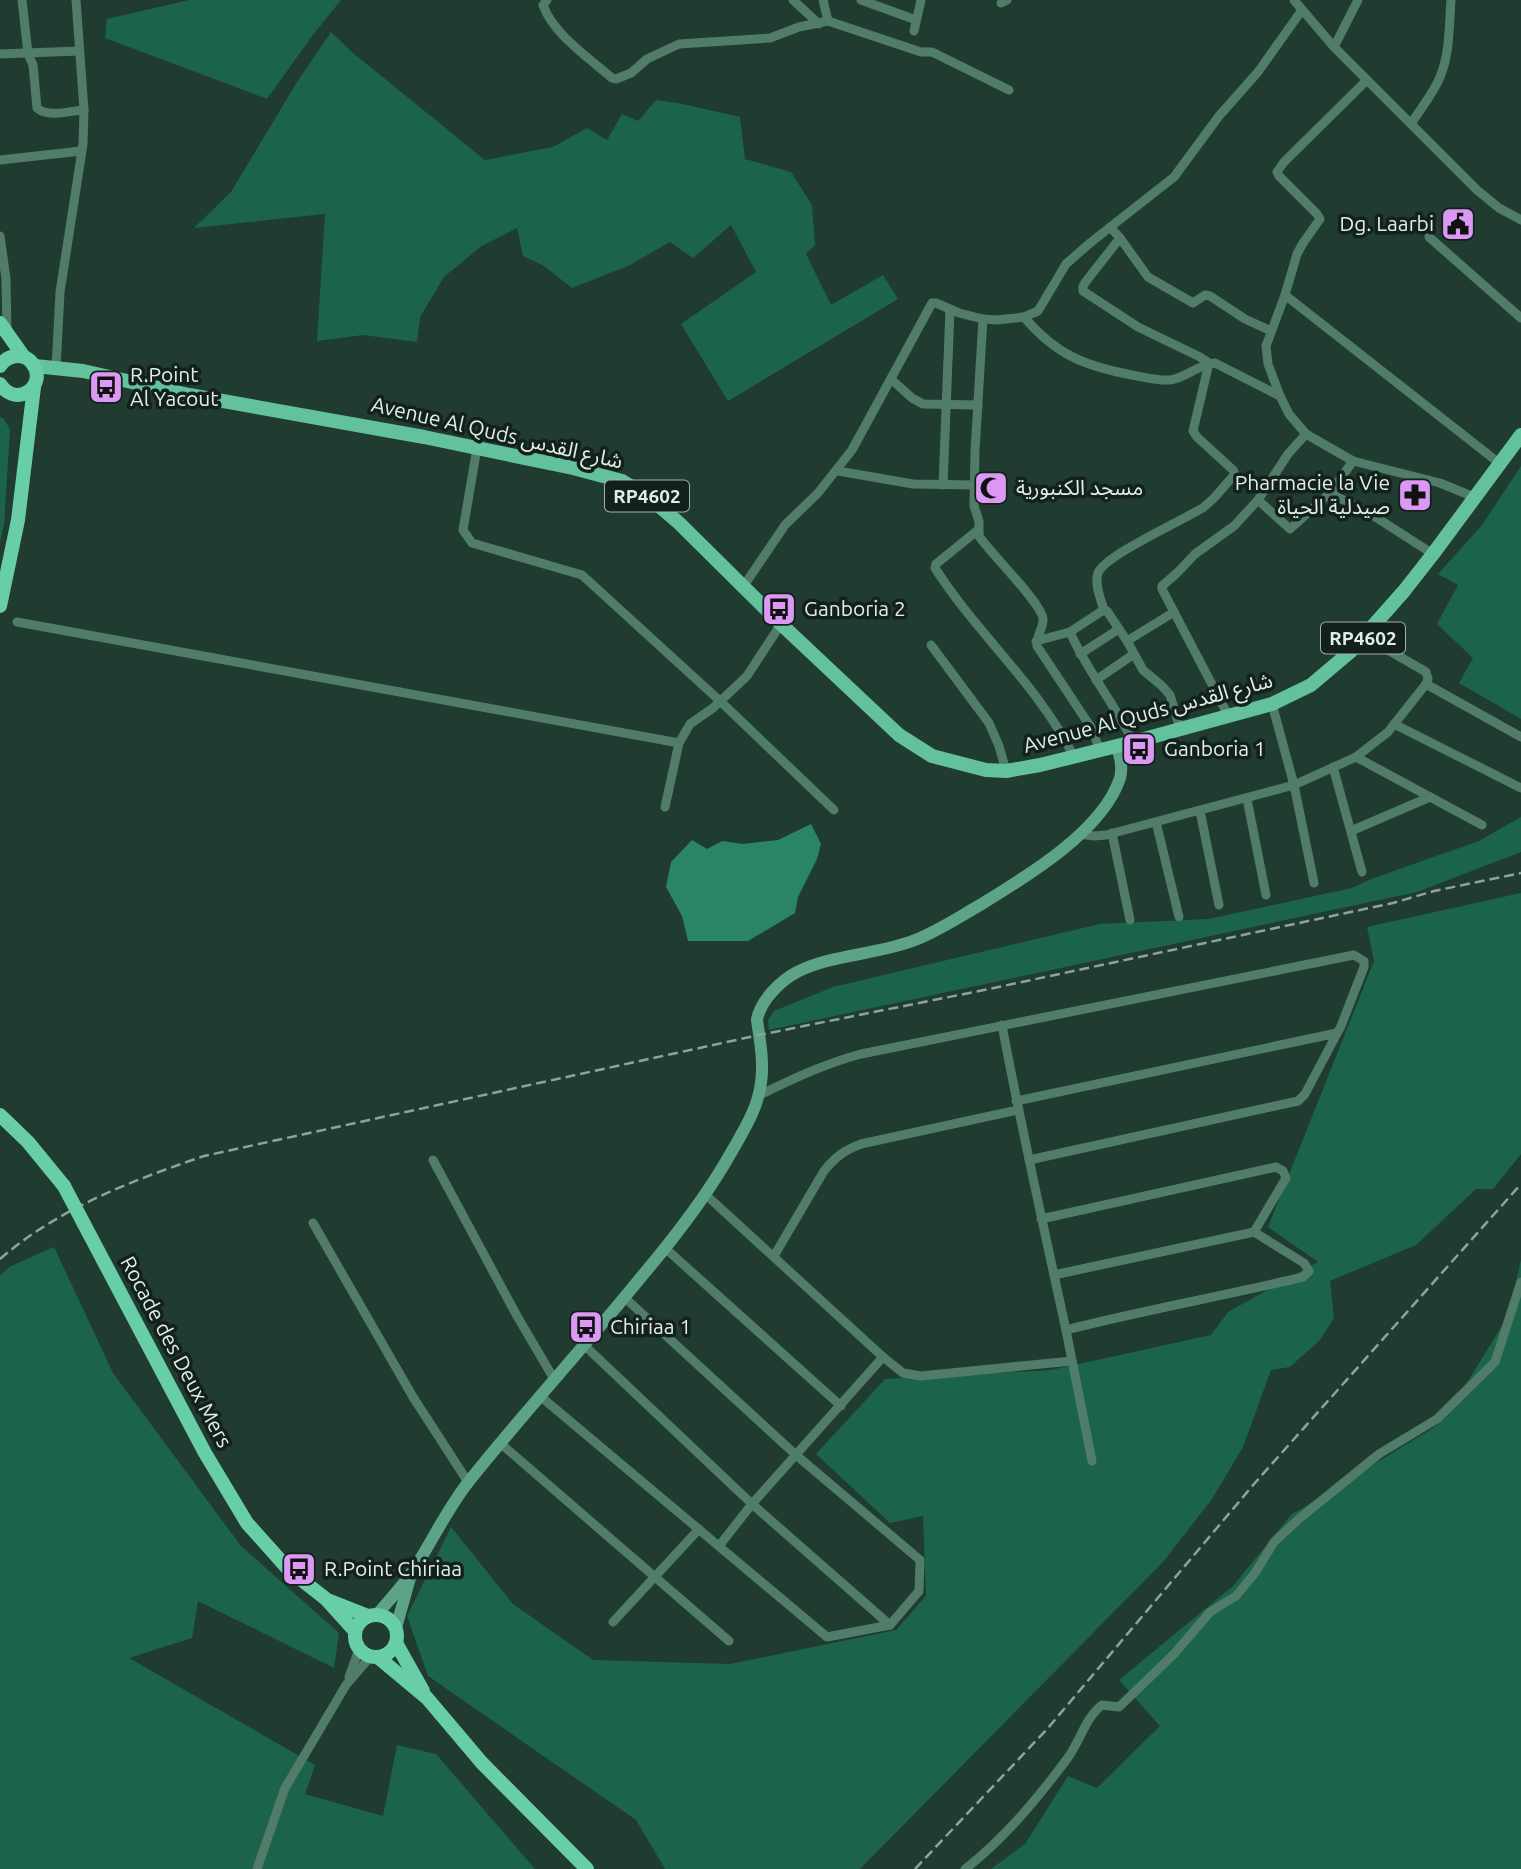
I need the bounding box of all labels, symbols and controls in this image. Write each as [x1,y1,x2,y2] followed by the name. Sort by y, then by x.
[1439,205,1477,243] public building icon: Dg. Laarbi
[1339,211,1434,235] place label: Dg. Laarbi
[130,362,218,410] place label: R.Point Al Yacout
[87,368,125,406] bus stop icon: R.Point Al Yacout
[368,391,625,477] street label: Avenue Al Quds شارع القدس
[972,469,1010,507] mosque icon: مسجد الكنبورية
[1235,470,1390,518] place label: Pharmacie la Vie صيدلية الحياة
[1016,475,1143,500] place label: مسجد الكنبورية
[1396,476,1434,514] pharmacy icon: Pharmacie la Vie صيدلية الحياة
[605,481,689,512] road number: RP4602
[760,590,798,628] bus stop icon: Ganboria 2
[804,596,906,620] place label: Ganboria 2
[1321,622,1405,653] road number: RP4602
[1020,667,1276,761] street label: Avenue Al Quds شارع القدس
[1120,730,1158,768] bus stop icon: Ganboria 1
[1164,736,1266,760] place label: Ganboria 1
[116,1252,237,1451] street label: Rocade des Deux Mers
[567,1308,605,1346] bus stop icon: Chiriaa 1
[610,1314,691,1338] place label: Chiriaa 1
[280,1550,318,1588] bus stop icon: R.Point Chiriaa
[324,1556,462,1580] place label: R.Point Chiriaa

